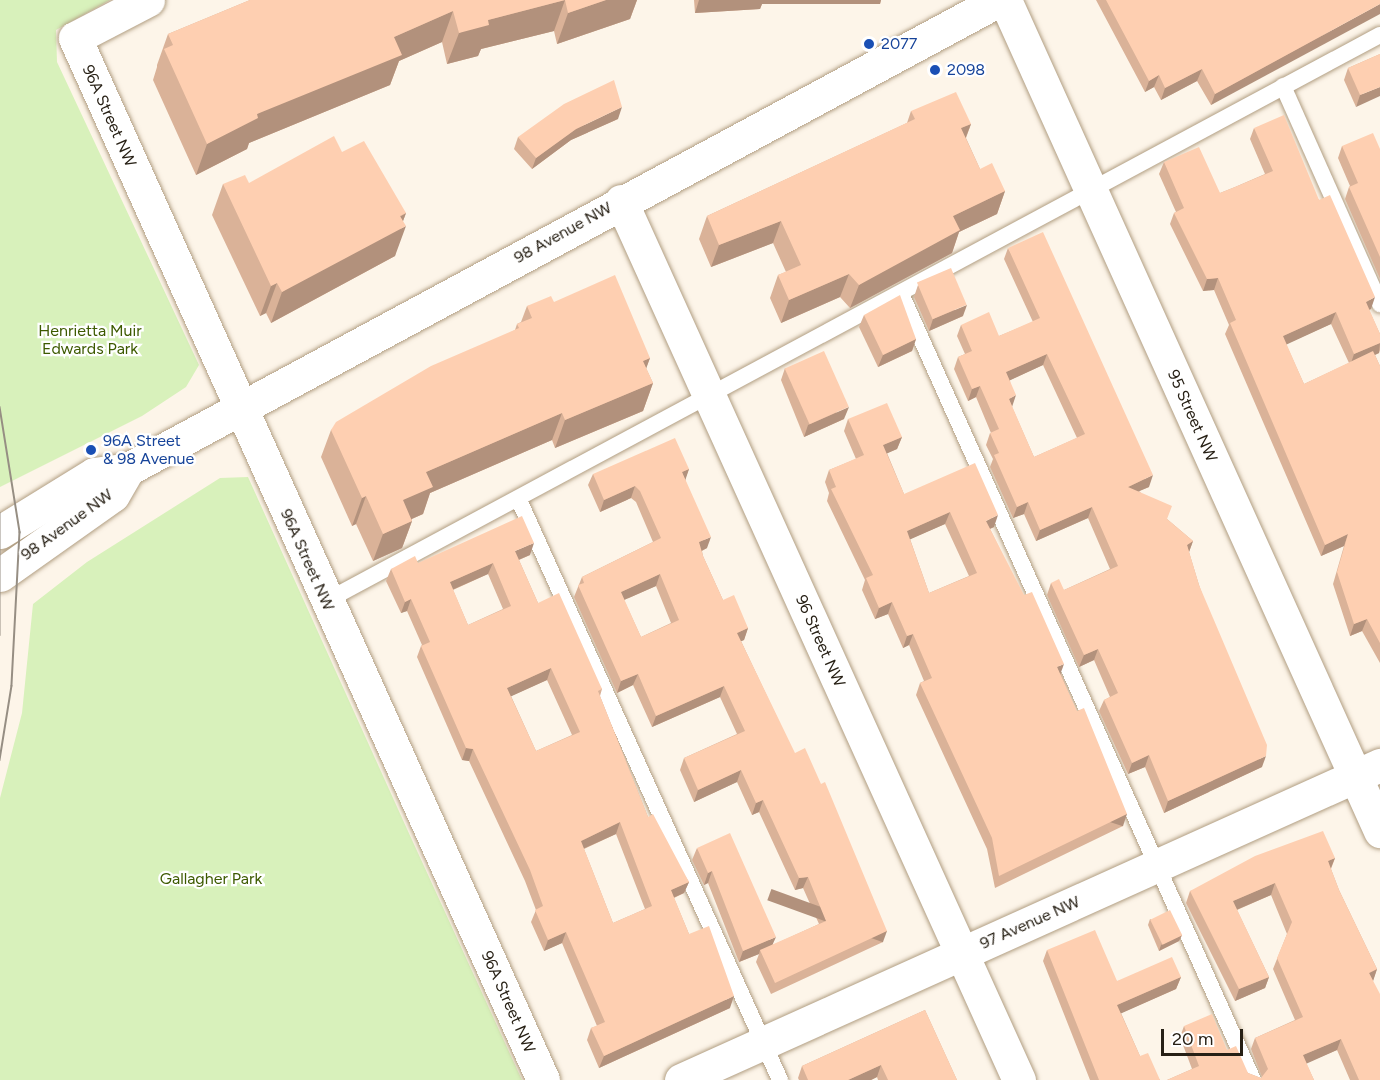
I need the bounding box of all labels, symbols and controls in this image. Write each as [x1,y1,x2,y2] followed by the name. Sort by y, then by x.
[881,34,917,54] place label: 2077
[862,37,876,51] marker: 2077
[947,60,985,80] place label: 2098
[78,62,140,170] street label: 96A Street NW
[928,63,942,77] marker: 2098
[511,198,615,268] street label: 98 Avenue NW
[38,321,142,359] park label: Henrietta Muir Edwards Park
[1163,367,1221,465] street label: 95 Street NW
[103,431,194,469] place label: 96A Street & 98 Avenue
[84,443,98,457] marker: 96A Street & 98 Avenue
[17,485,117,565] street label: 98 Avenue NW
[276,506,338,614] street label: 96A Street NW
[791,592,849,690] street label: 96 Street NW
[160,869,262,889] park label: Gallagher Park
[977,892,1083,954] street label: 97 Avenue NW
[477,948,539,1056] street label: 96A Street NW
[1164,1017,1246,1055] scale bar
[1172,1028,1213,1050] text: 20 m

